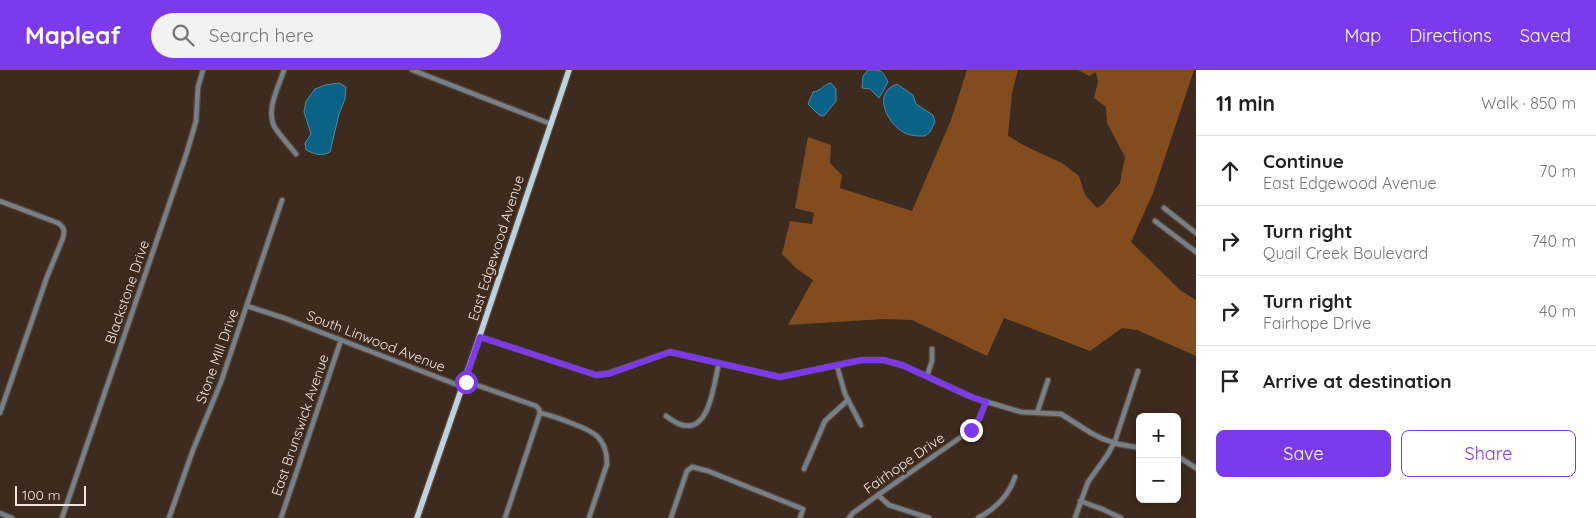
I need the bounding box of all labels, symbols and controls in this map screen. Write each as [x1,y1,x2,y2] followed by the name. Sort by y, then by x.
[151,13,501,58] search box
[25,20,121,50] text: Mapleaf
[169,21,197,49] icon: search
[209,23,314,47] text: Search here
[1344,24,1381,47] text: Map
[1409,24,1492,47] text: Directions
[1520,24,1571,47] text: Saved
[1216,90,1275,116] text: 11 min
[1481,93,1576,113] text: Walk · 850 m
[1263,149,1344,173] text: Continue
[1216,157,1244,185] icon: ahead
[1539,161,1576,181] text: 70 m
[464,173,528,323] street label: East Edgewood Avenue
[1263,173,1437,193] text: East Edgewood Avenue
[1263,219,1352,243] text: Turn right
[1216,227,1244,255] icon: right
[1532,231,1576,251] text: 740 m
[101,238,153,346] street label: Blackstone Drive
[1263,243,1428,263] text: Quail Creek Boulevard
[1263,289,1352,313] text: Turn right
[1216,297,1244,325] icon: right
[1539,301,1576,321] text: 40 m
[192,306,242,406] street label: Stone Mill Drive
[304,306,448,376] street label: South Linwood Avenue
[1263,313,1371,333] text: Fairhope Drive
[267,352,333,498] street label: East Brunswick Avenue
[1216,367,1244,395] icon: arrive
[1263,369,1452,393] text: Arrive at destination
[455,371,478,394] route start
[1136,413,1181,503] map controls
[1136,413,1181,458] button: +
[960,419,983,442] route end
[860,428,948,498] street label: Fairhope Drive
[1216,430,1391,477] button: Save
[1401,430,1576,477] button: Share
[1136,458,1181,503] button: −
[15,483,86,506] scale bar
[22,486,60,504] text: 100 m

